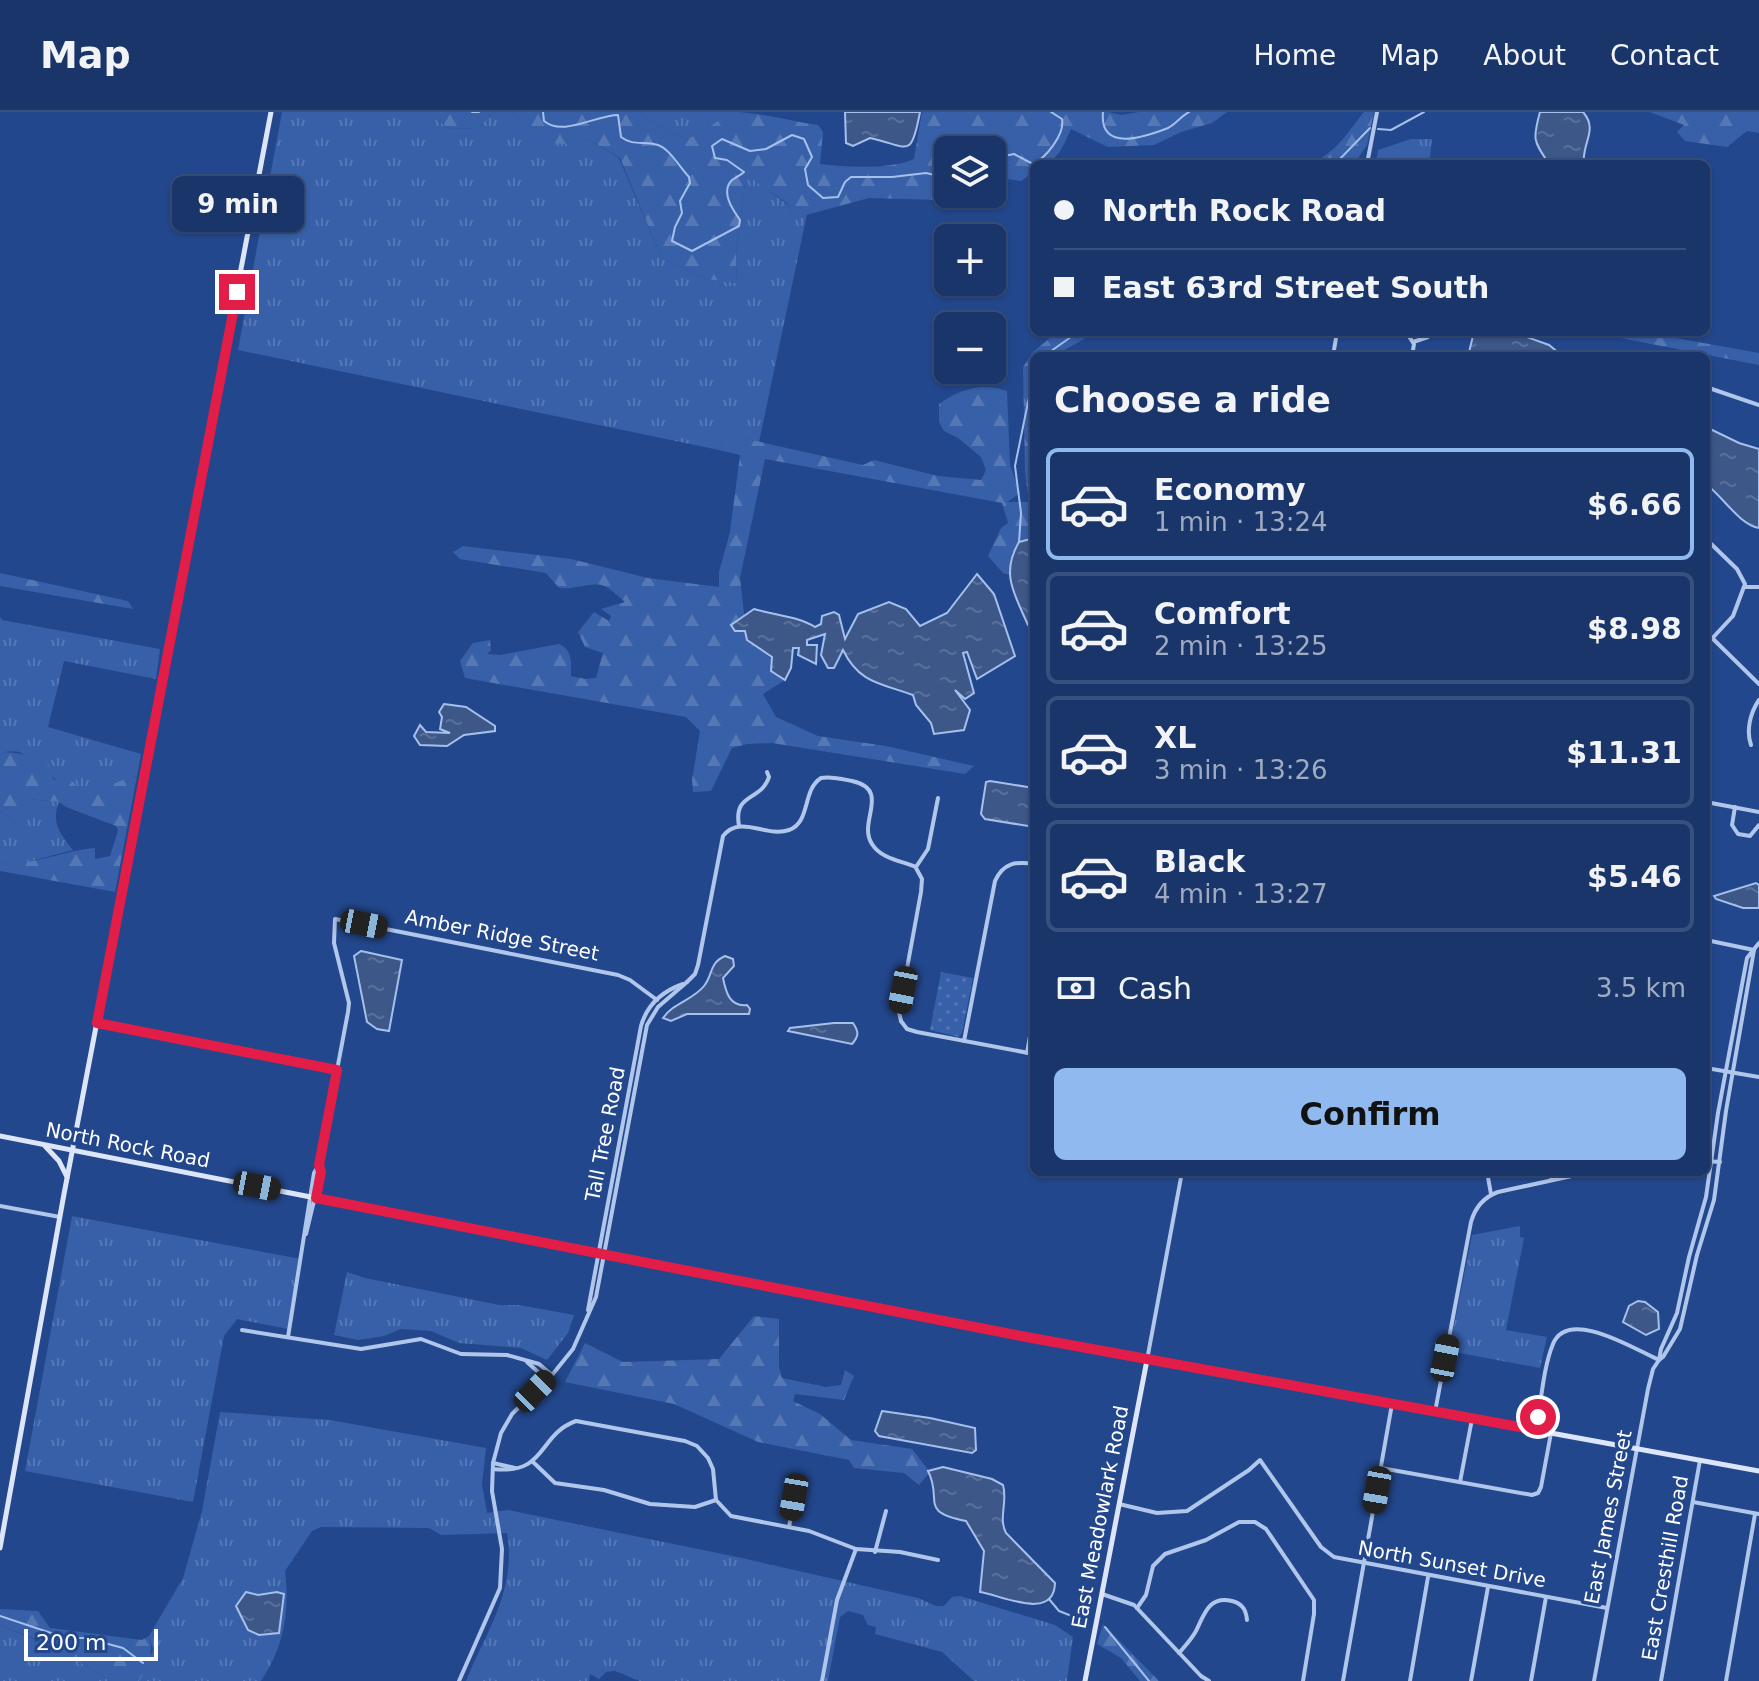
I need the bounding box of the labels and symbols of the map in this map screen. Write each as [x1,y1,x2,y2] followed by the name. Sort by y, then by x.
[171,176,303,232] callout: 9 min
[219,274,255,310] route end
[403,904,601,966] street label: Amber Ridge Street
[338,908,390,940] car
[887,964,919,1016] car
[580,1065,630,1204] street label: Tall Tree Road
[44,1117,212,1173] street label: North Rock Road
[231,1170,283,1202] car
[1429,1332,1461,1384] car
[510,1366,560,1416] car
[1520,1399,1556,1435] route start
[1067,1403,1133,1631] street label: East Meadowlark Road
[1579,1428,1637,1606] street label: East James Street
[1361,1464,1393,1516] car
[778,1471,810,1523] car
[1637,1473,1693,1663] street label: East Cresthill Road
[1356,1536,1548,1592] street label: North Sunset Drive
[24,1625,158,1661] scale bar

